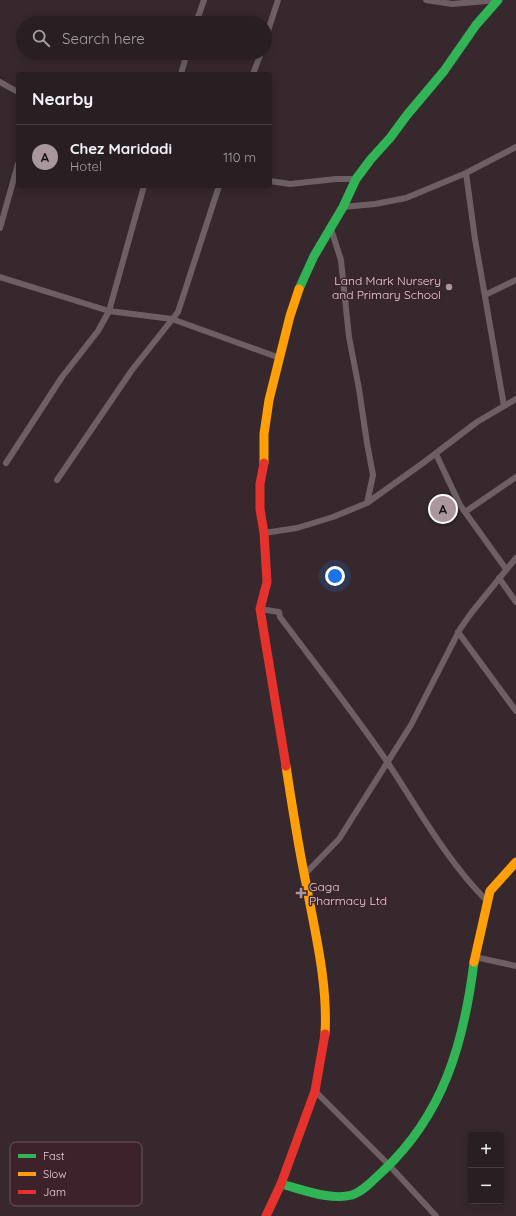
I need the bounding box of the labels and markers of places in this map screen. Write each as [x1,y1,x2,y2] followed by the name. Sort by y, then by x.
[332,273,441,302] place label: Land Mark Nursery and Primary School
[444,282,454,292] marker: Land Mark Nursery and Primary School
[430,494,456,524] pin: A
[309,879,387,908] place label: Gaga Pharmacy Ltd
[296,888,306,898] marker: Gaga Pharmacy Ltd

